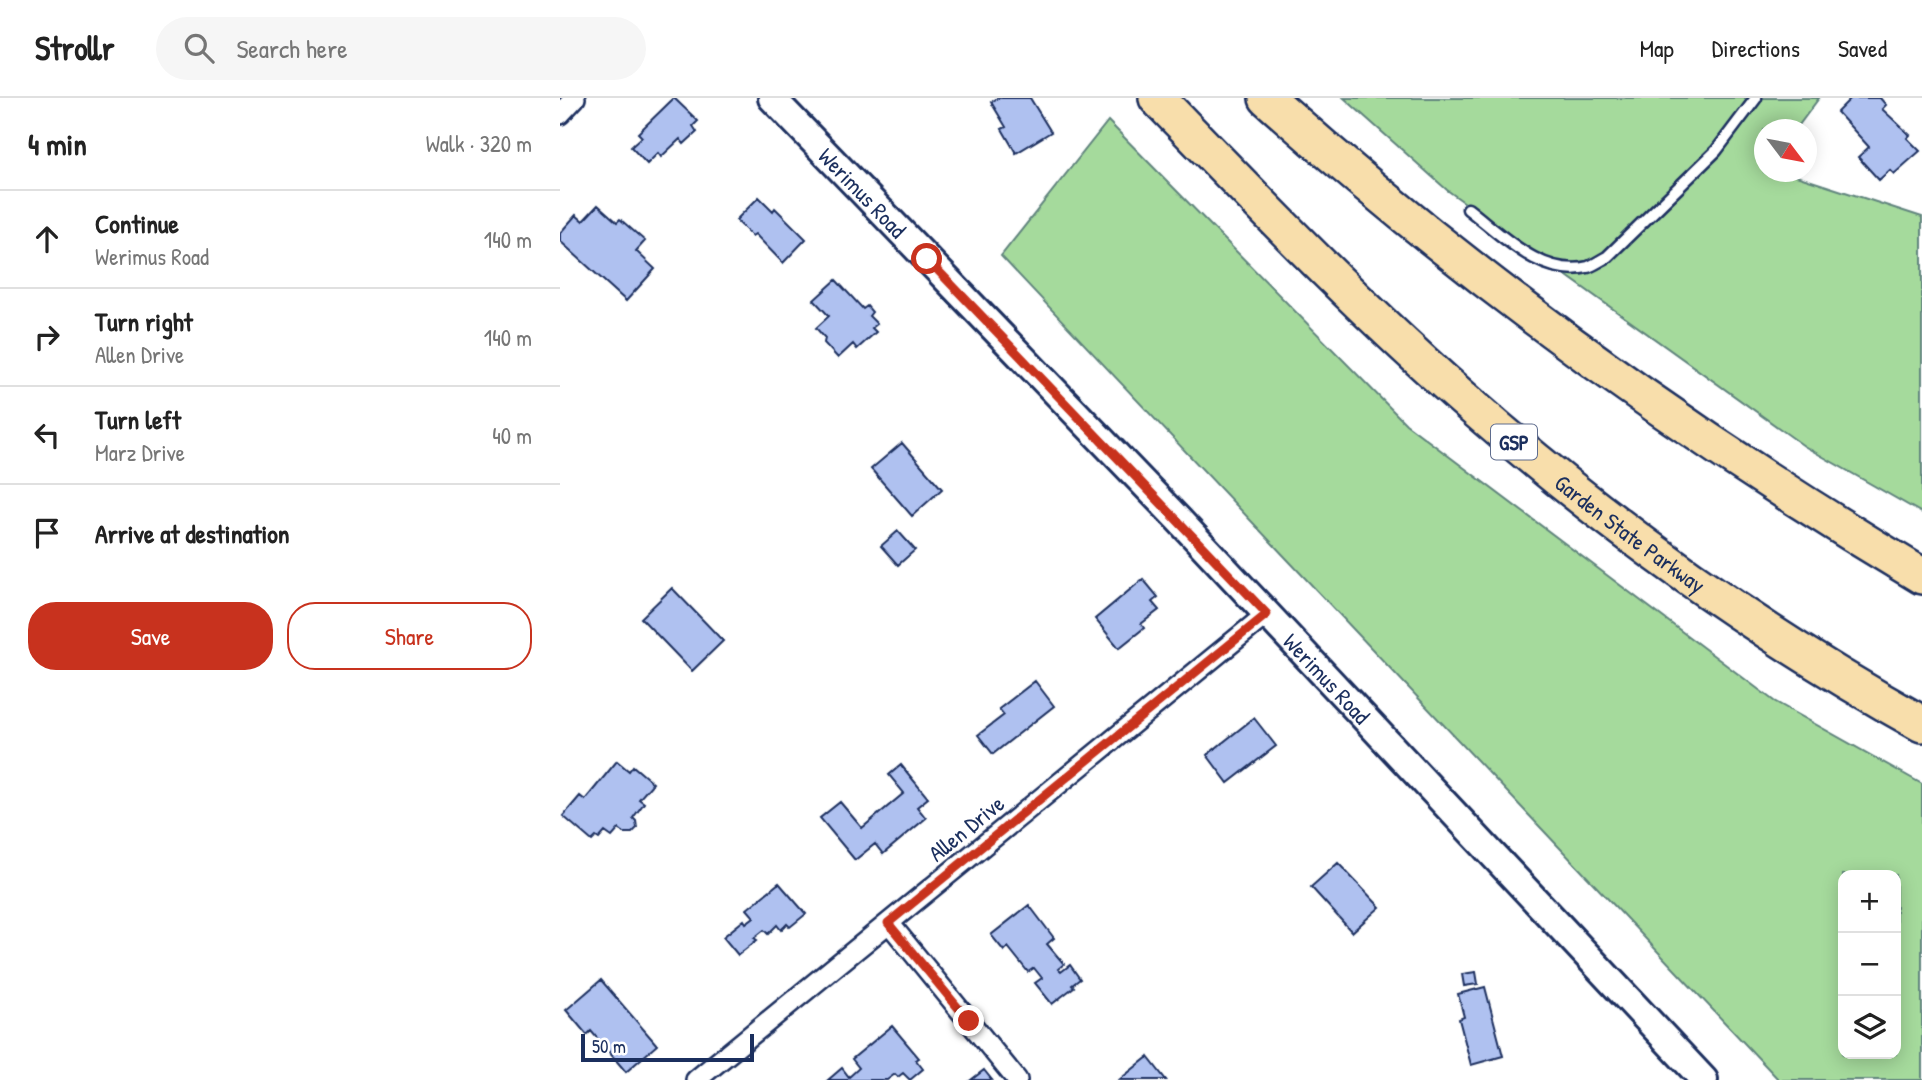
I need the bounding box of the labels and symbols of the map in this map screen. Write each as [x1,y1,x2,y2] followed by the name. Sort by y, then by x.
[1754,119,1817,182] north arrow
[812,140,914,244] street label: Werimus Road
[911,243,942,274] route start
[1491,424,1537,460] road number: GSP
[1549,467,1712,600] street label: Garden State Parkway
[1277,626,1378,730] street label: Werimus Road
[922,788,1010,868] street label: Allen Drive
[953,1005,984,1036] route end
[581,1031,754,1063] scale bar

